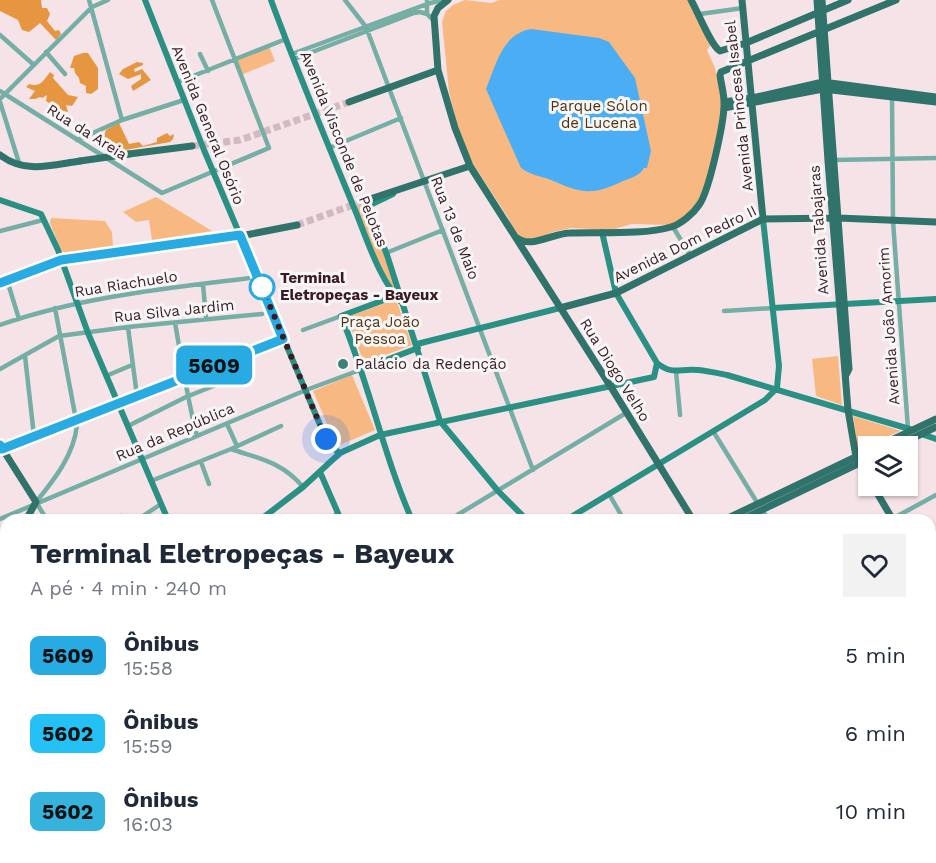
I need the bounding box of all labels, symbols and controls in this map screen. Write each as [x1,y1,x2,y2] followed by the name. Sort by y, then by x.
[721,19,757,192] street label: Avenida Princesa Isabel
[168,43,248,207] street label: Avenida General Osório
[296,48,392,250] street label: Avenida Visconde de Pelotas
[550,97,648,132] park label: Parque Sólon de Lucena
[44,100,131,164] street label: Rua da Areia
[805,164,833,296] street label: Avenida Tabajaras
[427,174,483,282] street label: Rua 13 de Maio
[611,202,759,286] street label: Avenida Dom Pedro II
[874,246,904,406] street label: Avenida João Amorim
[73,267,179,301] street label: Rua Riachuelo
[280,269,438,304] place label: Terminal Eletropeças - Bayeux
[249,274,275,300] marker: Terminal Eletropeças - Bayeux
[113,296,235,326] street label: Rua Silva Jardim
[340,313,420,348] park label: Praça João Pessoa
[576,315,654,425] street label: Rua Diogo Velho
[172,346,256,385] line badge: 5609
[188,353,240,378] text: 5609
[355,355,507,373] place label: Palácio da Redenção
[336,357,350,371] marker: Palácio da Redenção
[113,399,237,465] street label: Rua da República
[311,424,341,454] your location
[858,436,918,496] map controls
[858,436,918,496] button: layers
[843,534,906,597] button: heart
[30,537,454,570] text: Terminal Eletropeças - Bayeux
[30,576,227,600] text: A pé · 4 min · 240 m
[124,631,199,656] text: Ônibus
[42,643,94,668] text: 5609
[845,643,906,668] text: 5 min
[124,656,173,680] text: 15:58
[123,709,199,734] text: Ônibus
[42,721,93,746] text: 5602
[845,721,906,746] text: 6 min
[123,734,173,758] text: 15:59
[123,787,199,812] text: Ônibus
[42,799,93,824] text: 5602
[836,799,906,824] text: 10 min
[123,812,173,836] text: 16:03

